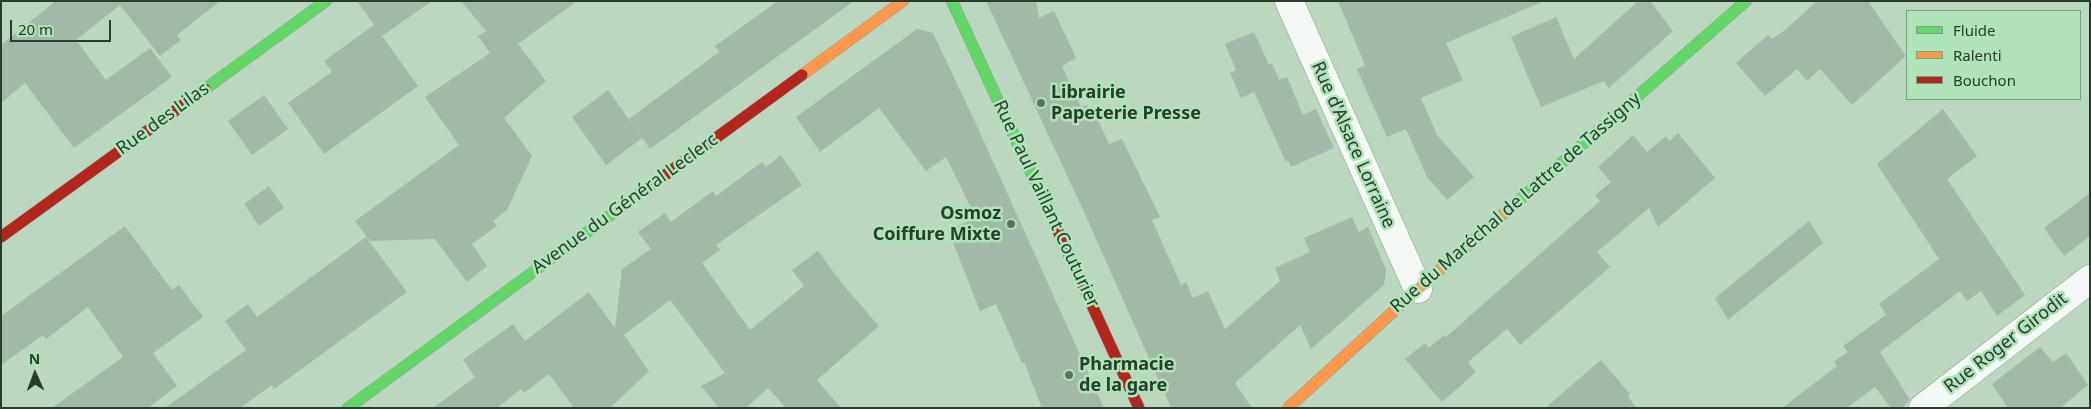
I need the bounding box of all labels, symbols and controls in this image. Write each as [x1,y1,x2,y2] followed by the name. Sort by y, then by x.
[12,10,114,42] scale bar
[1906,10,2081,100] legend
[18,19,53,39] text: 20 m
[1953,20,1995,40] text: Fluide
[1953,45,2002,65] text: Ralenti
[1306,58,1400,232] street label: Rue d'Alsace Lorraine
[1953,70,2016,90] text: Bouchon
[113,78,213,160] street label: Rue des Lilas
[1051,82,1201,125] place label: Librairie Papeterie Presse
[1386,88,1646,318] street label: Rue du Maréchal de Lattre de Tassigny
[988,97,1104,311] street label: Rue Paul Vaillant Couturier
[1035,97,1047,109] marker: Librairie Papeterie Presse
[528,129,722,279] street label: Avenue du Général Leclerc
[873,203,1001,245] place label: Osmoz Coiffure Mixte
[1005,218,1017,230] marker: Osmoz Coiffure Mixte
[1940,288,2072,398] street label: Rue Roger Girodit
[10,349,60,399] north arrow
[28,349,40,368] text: N
[1079,354,1174,396] place label: Pharmacie de la gare
[1063,369,1075,381] marker: Pharmacie de la gare

